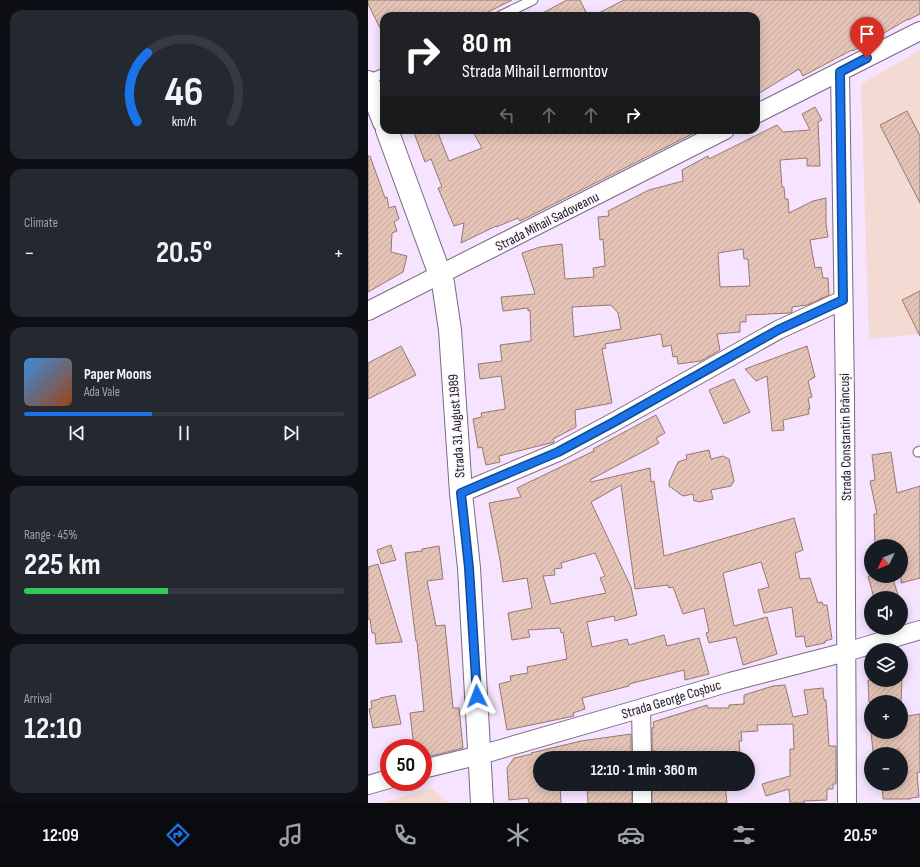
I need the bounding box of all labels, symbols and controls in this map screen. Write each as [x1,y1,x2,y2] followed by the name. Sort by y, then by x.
[850,17,884,58] pin
[856,23,878,45] icon: arrive
[462,27,511,60] text: 80 m
[396,28,448,80] icon: right
[462,61,608,82] text: Strada Mihail Lermontov
[165,68,203,117] text: 46
[496,104,518,126] icon: left
[538,104,560,126] icon: ahead
[580,104,602,126] icon: ahead
[622,104,644,126] icon: right
[172,113,196,130] text: km/h
[493,188,602,255] street label: Strada Mihail Sadoveanu
[24,215,58,231] text: Climate
[156,235,212,271] text: 20.5°
[24,240,35,267] text: −
[333,240,344,267] text: +
[84,365,152,384] text: Paper Moons
[444,373,469,479] street label: Strada 31 August 1989
[836,373,855,501] street label: Strada Constantin Brâncuși
[84,384,120,400] text: Ada Vale
[66,422,88,444] icon: previous
[173,422,195,444] icon: pause
[280,422,302,444] icon: next
[24,527,78,543] text: Range · 45%
[864,539,908,583] north arrow
[864,539,908,791] map controls
[24,547,101,583] text: 225 km
[864,591,908,635] button: sound
[864,643,908,687] button: layers
[456,675,498,717] position arrow
[619,676,723,723] street label: Strada George Coșbuc
[24,691,52,707] text: Arrival
[864,695,908,739] button: +
[24,711,82,747] text: 12:10
[380,739,432,791] speed limit sign: 50
[864,747,908,791] button: −
[591,761,697,780] text: 12:10 · 1 min · 360 m
[164,821,192,849] icon: directions
[277,821,305,849] icon: music
[391,821,419,849] icon: phone
[504,821,532,849] icon: climate
[617,821,645,849] icon: car
[730,821,758,849] icon: filters
[43,825,79,846] text: 12:09
[844,825,877,846] text: 20.5°

